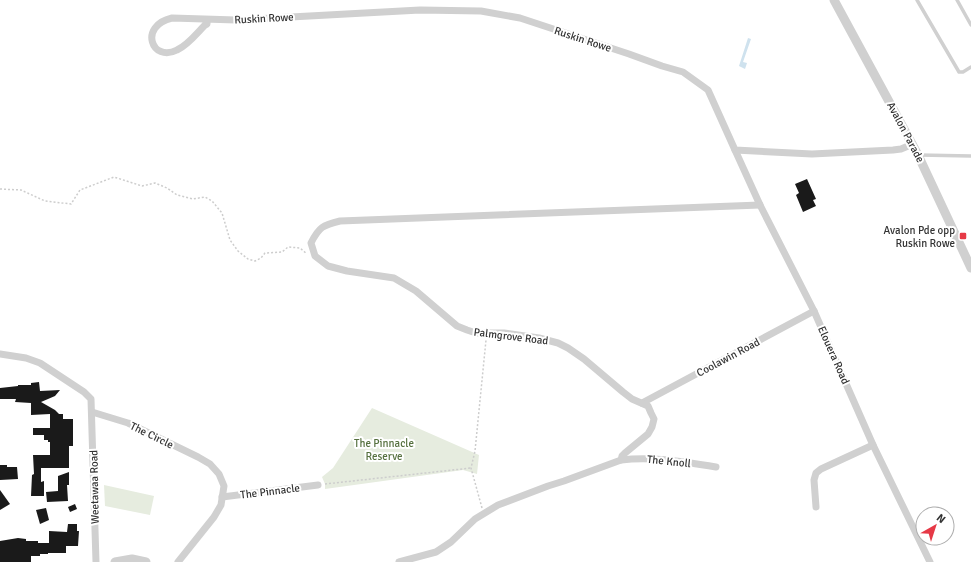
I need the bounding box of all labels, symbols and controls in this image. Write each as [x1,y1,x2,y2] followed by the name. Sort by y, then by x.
[234,10,294,27] street label: Ruskin Rowe
[553,24,613,55] street label: Ruskin Rowe
[884,100,927,165] street label: Avalon Parade
[884,224,955,250] place label: Avalon Pde opp Ruskin Rowe
[958,231,968,241] marker: Avalon Pde opp Ruskin Rowe
[815,324,852,386] street label: Elouera Road
[473,325,549,348] street label: Palmgrove Road
[694,335,762,380] street label: Coolawin Road
[128,419,176,452] street label: The Circle
[354,437,414,463] park label: The Pinnacle Reserve
[87,450,102,524] street label: Weetawaa Road
[646,453,691,470] street label: The Knoll
[240,481,301,502] street label: The Pinnacle
[915,506,955,546] north arrow
[934,511,948,526] text: N

